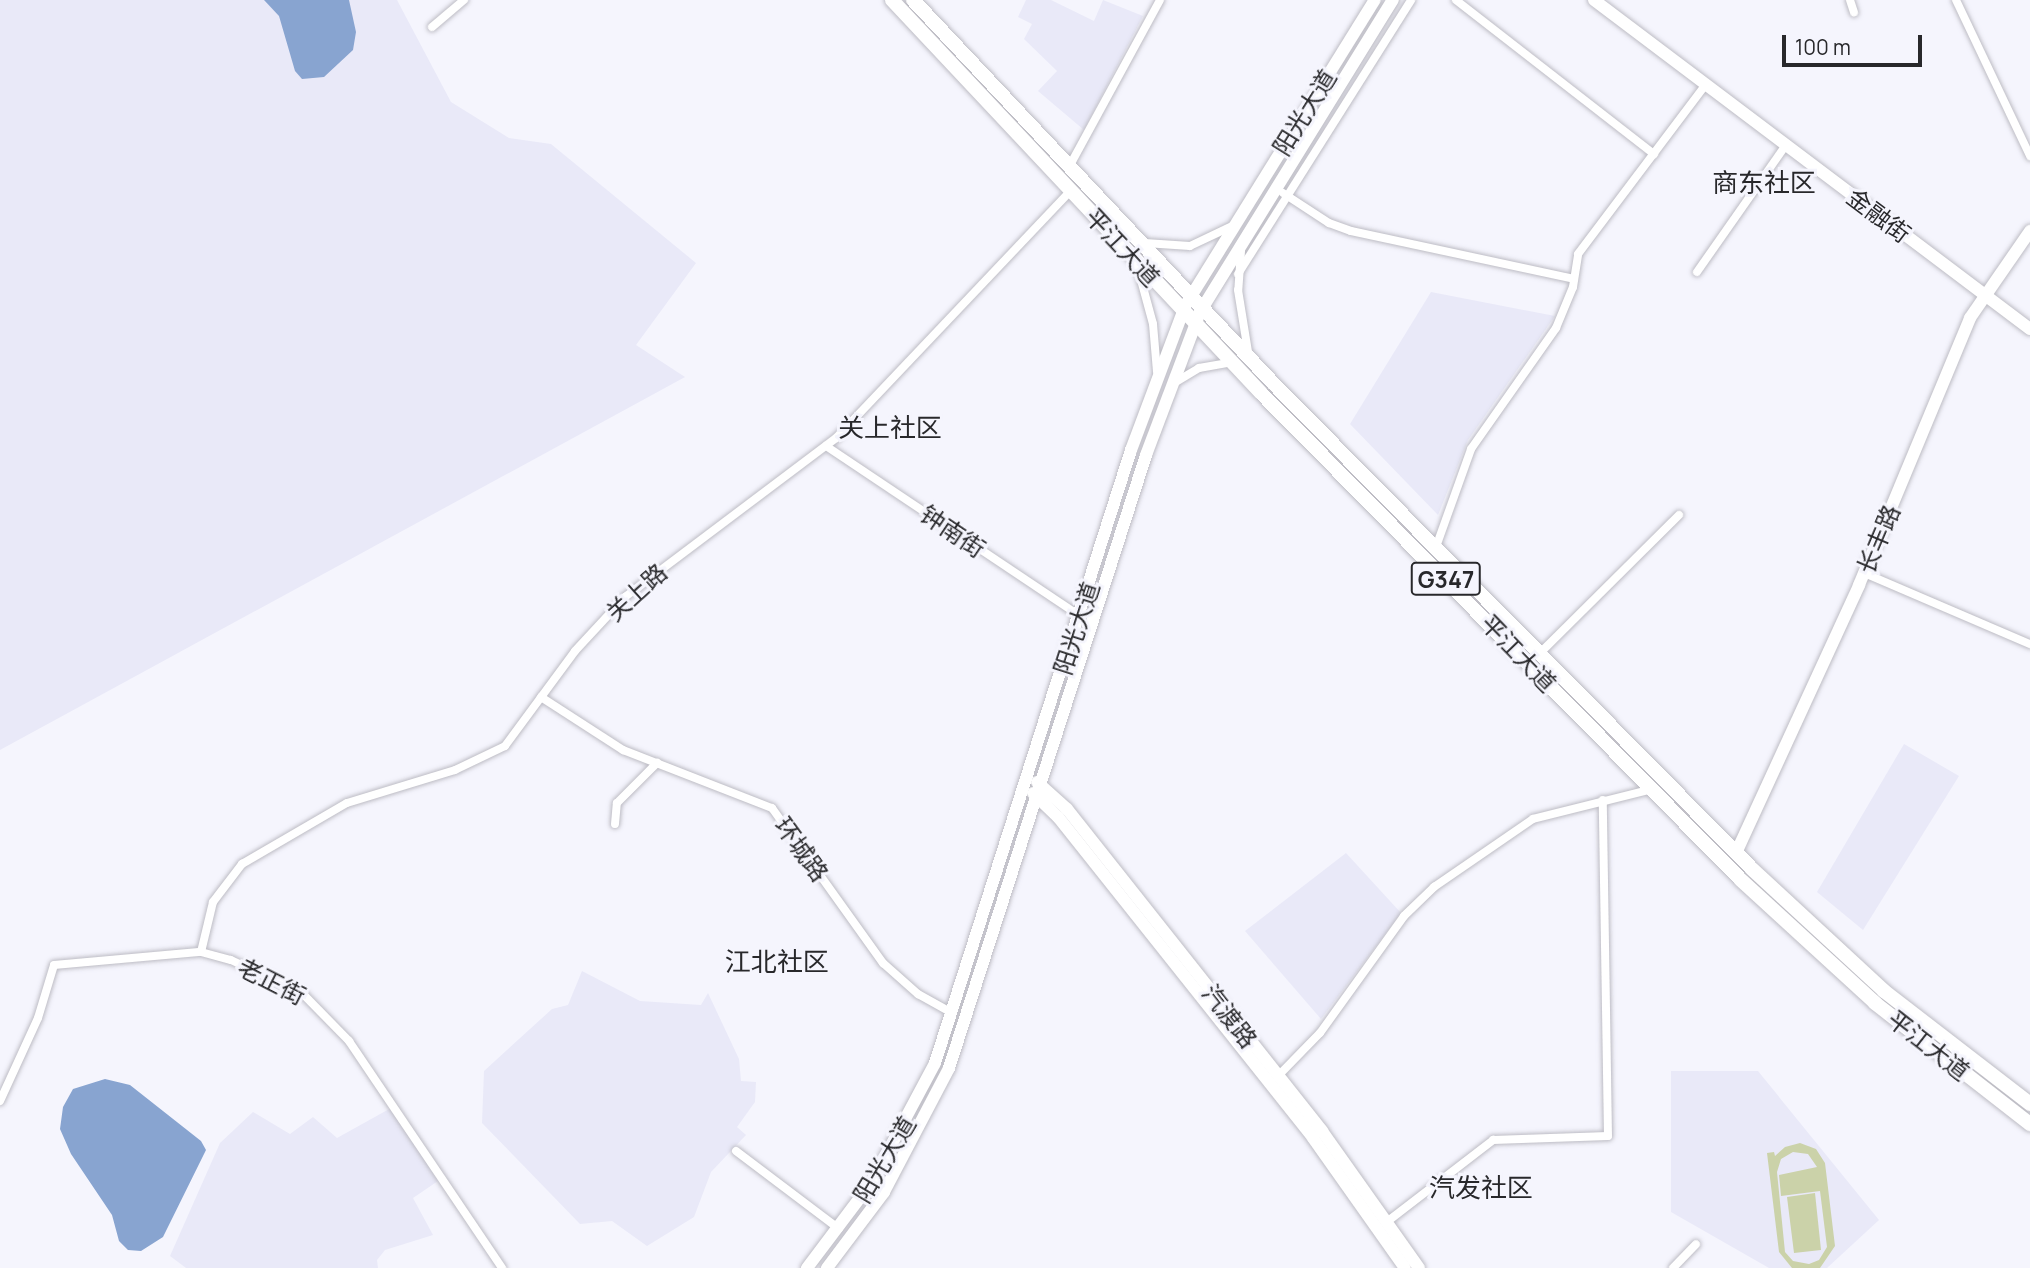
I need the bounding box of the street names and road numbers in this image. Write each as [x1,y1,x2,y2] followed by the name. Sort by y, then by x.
[1266,64,1342,160] street label: 阳光大道
[1842,182,1916,248] street label: 金融街
[1080,202,1166,292] street label: 平江大道
[915,499,991,563] street label: 钟南街
[1851,500,1905,578] street label: 长丰路
[600,557,672,627] street label: 关上路
[1409,559,1483,598] road number: G347
[1047,578,1105,678] street label: 阳光大道
[1475,608,1563,698] street label: 平江大道
[769,811,835,887] street label: 环城路
[233,952,311,1010] street label: 老正街
[1196,979,1264,1053] street label: 汽渡路
[1882,1004,1976,1086] street label: 平江大道
[847,1110,921,1208] street label: 阳光大道

